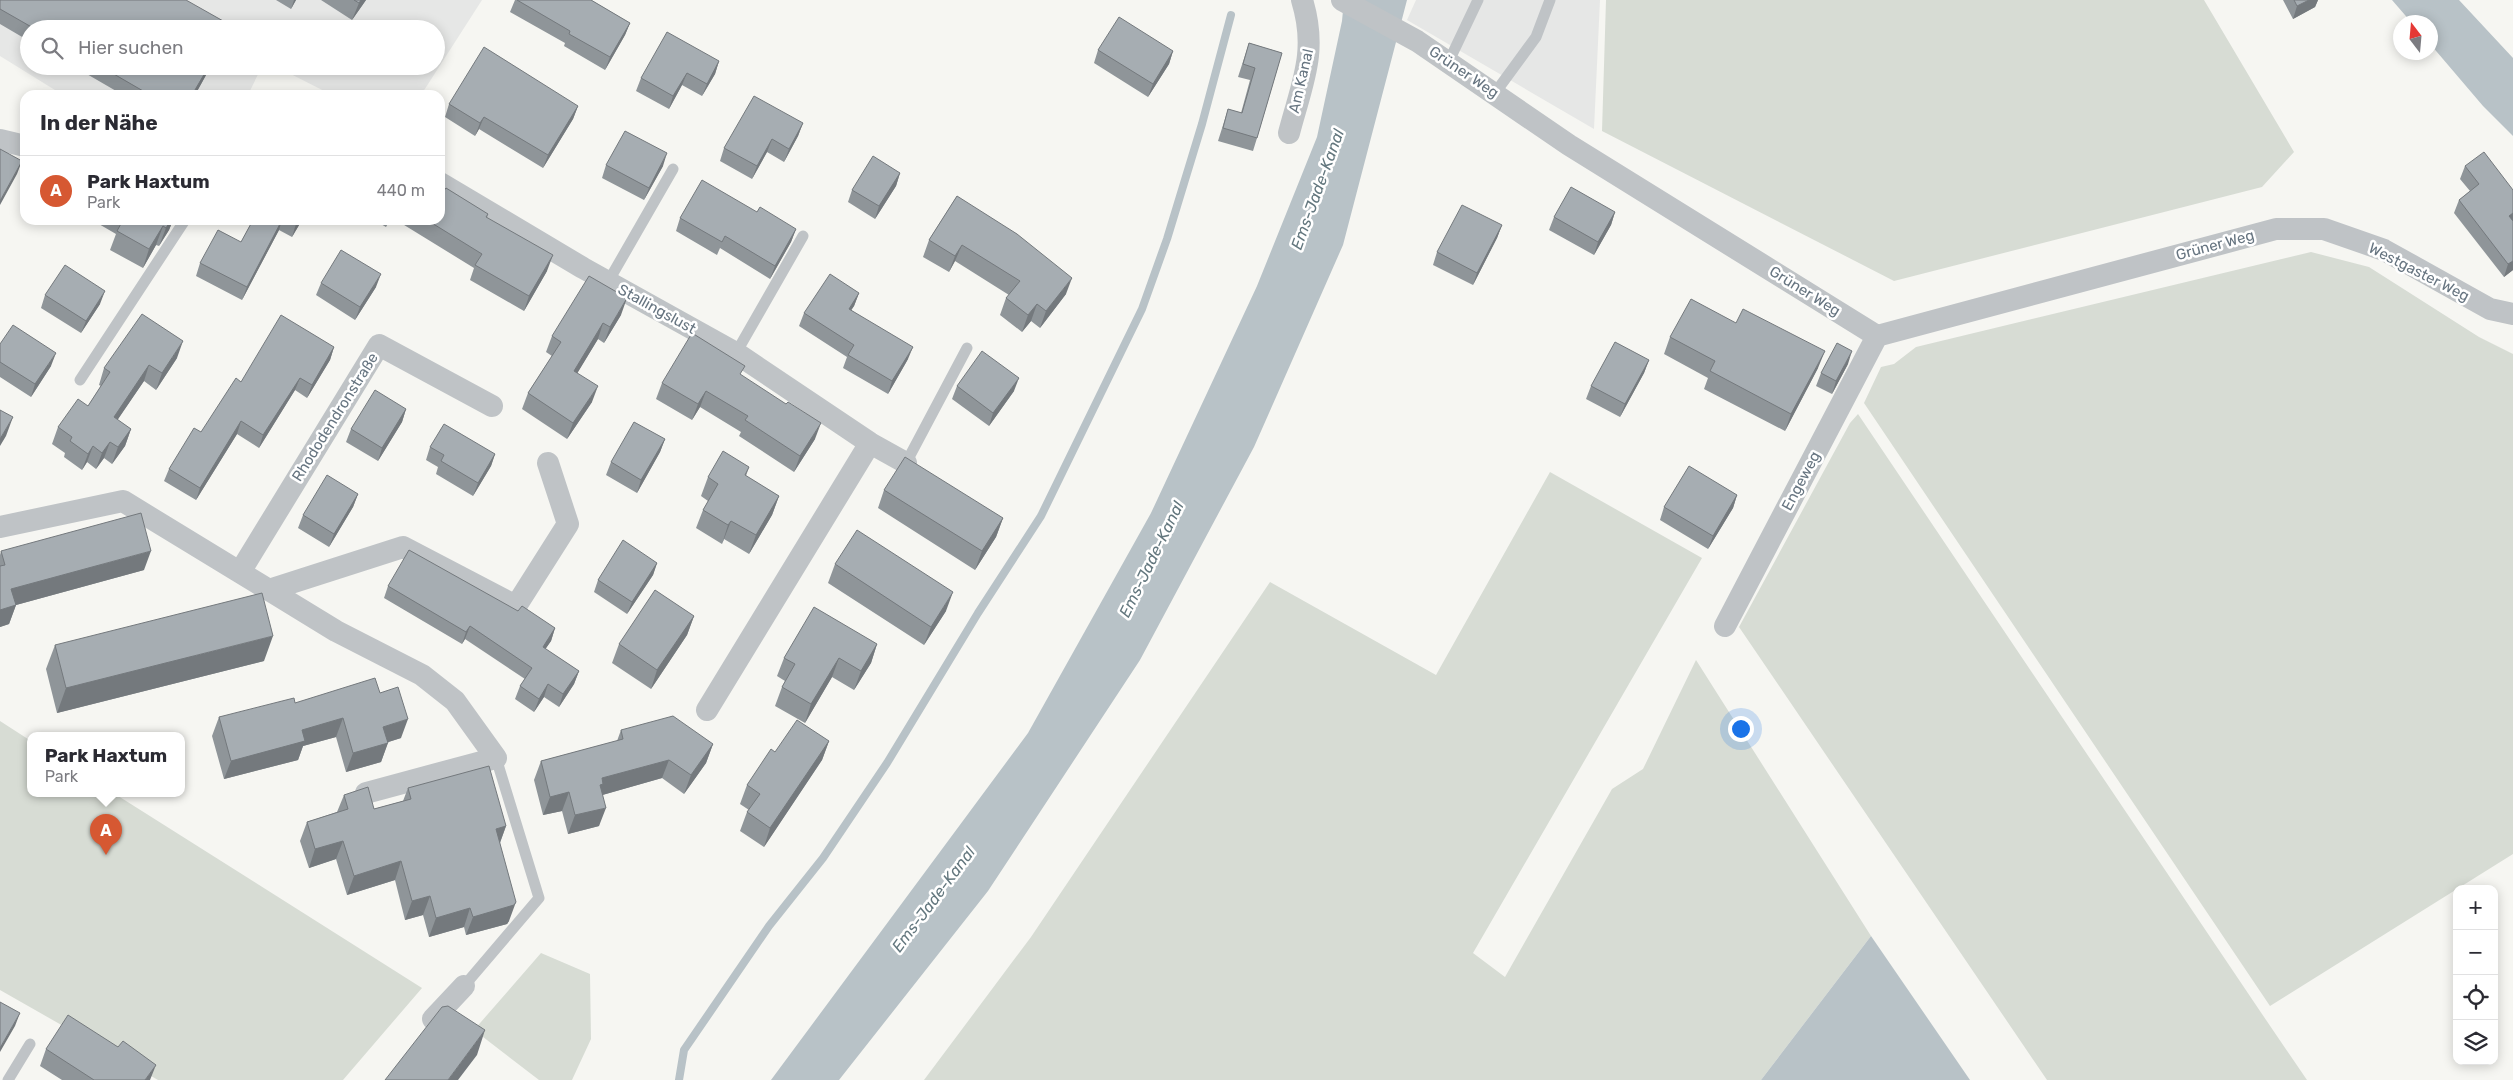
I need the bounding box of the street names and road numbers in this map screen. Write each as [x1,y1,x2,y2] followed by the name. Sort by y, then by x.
[1426,42,1502,102] street label: Grüner Weg
[1285,47,1317,115] street label: Am Kanal
[2174,226,2256,264] street label: Grüner Weg
[2366,239,2472,305] street label: Westgaster Weg
[1766,262,1844,320] street label: Grüner Weg
[615,280,699,338] street label: Stallingslust
[288,349,382,485] street label: Rhododendronstraße
[1778,448,1824,514] street label: Engeweg

